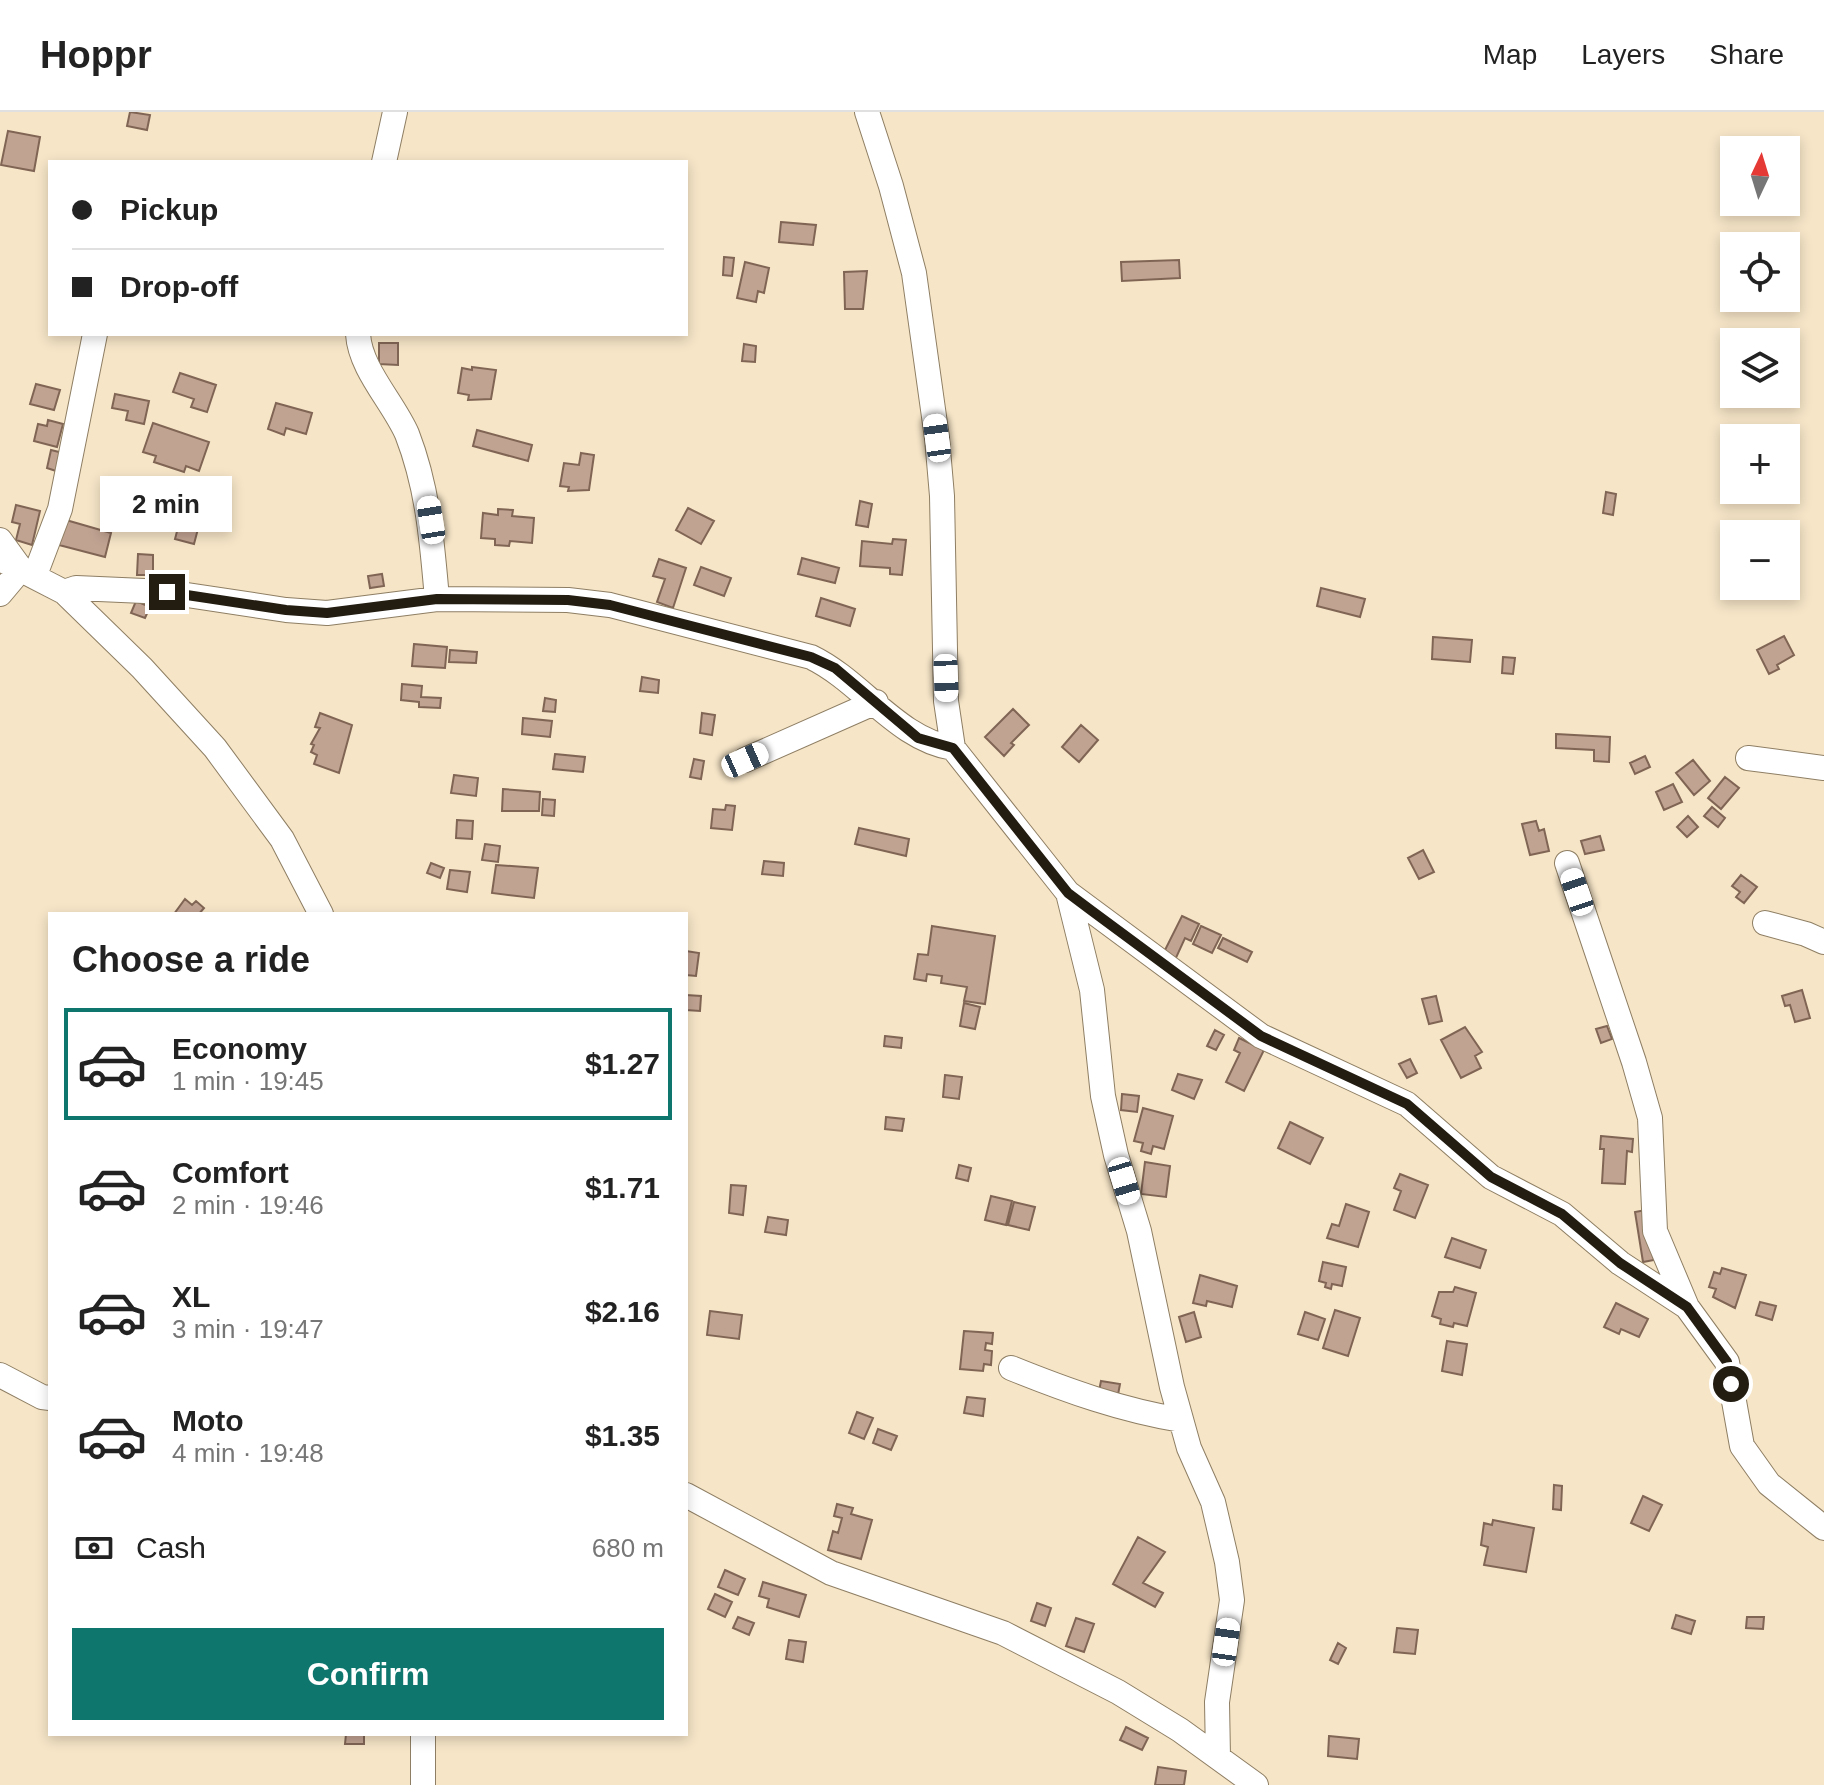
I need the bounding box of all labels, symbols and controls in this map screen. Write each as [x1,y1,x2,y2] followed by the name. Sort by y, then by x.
[40,34,152,76] text: Hoppr
[1483,39,1537,70] text: Map
[1581,39,1665,70] text: Layers
[1709,39,1784,70] text: Share
[1720,136,1800,216] north arrow
[1720,136,1800,600] map controls
[120,193,218,226] text: Pickup
[1720,232,1800,312] button: locate
[120,270,238,303] text: Drop-off
[1720,328,1800,408] button: layers
[922,413,952,463] car
[1720,424,1800,504] button: +
[101,476,233,532] callout: 2 min
[132,489,200,519] text: 2 min
[415,494,447,546] car
[1720,520,1800,600] button: −
[149,574,185,610] route end
[933,654,959,702] car
[718,739,772,781] car
[1558,865,1596,919] car
[72,939,310,980] text: Choose a ride
[76,1028,148,1100] icon: car
[172,1032,307,1065] text: Economy
[585,1047,660,1080] text: $1.27
[172,1066,324,1096] text: 1 min · 19:45
[76,1152,148,1224] icon: car
[1106,1155,1142,1207] car
[172,1156,289,1189] text: Comfort
[585,1171,660,1204] text: $1.71
[172,1190,324,1220] text: 2 min · 19:46
[76,1276,148,1348] icon: car
[172,1280,210,1313] text: XL
[585,1295,660,1328] text: $2.16
[172,1314,324,1344] text: 3 min · 19:47
[1713,1366,1749,1402] route start
[76,1400,148,1472] icon: car
[172,1404,244,1437] text: Moto
[585,1419,660,1452] text: $1.35
[172,1438,324,1468] text: 4 min · 19:48
[72,1526,116,1570] icon: cash
[136,1531,206,1564] text: Cash
[592,1533,664,1563] text: 680 m
[1211,1617,1241,1667] car
[72,1628,664,1720] button: Confirm

